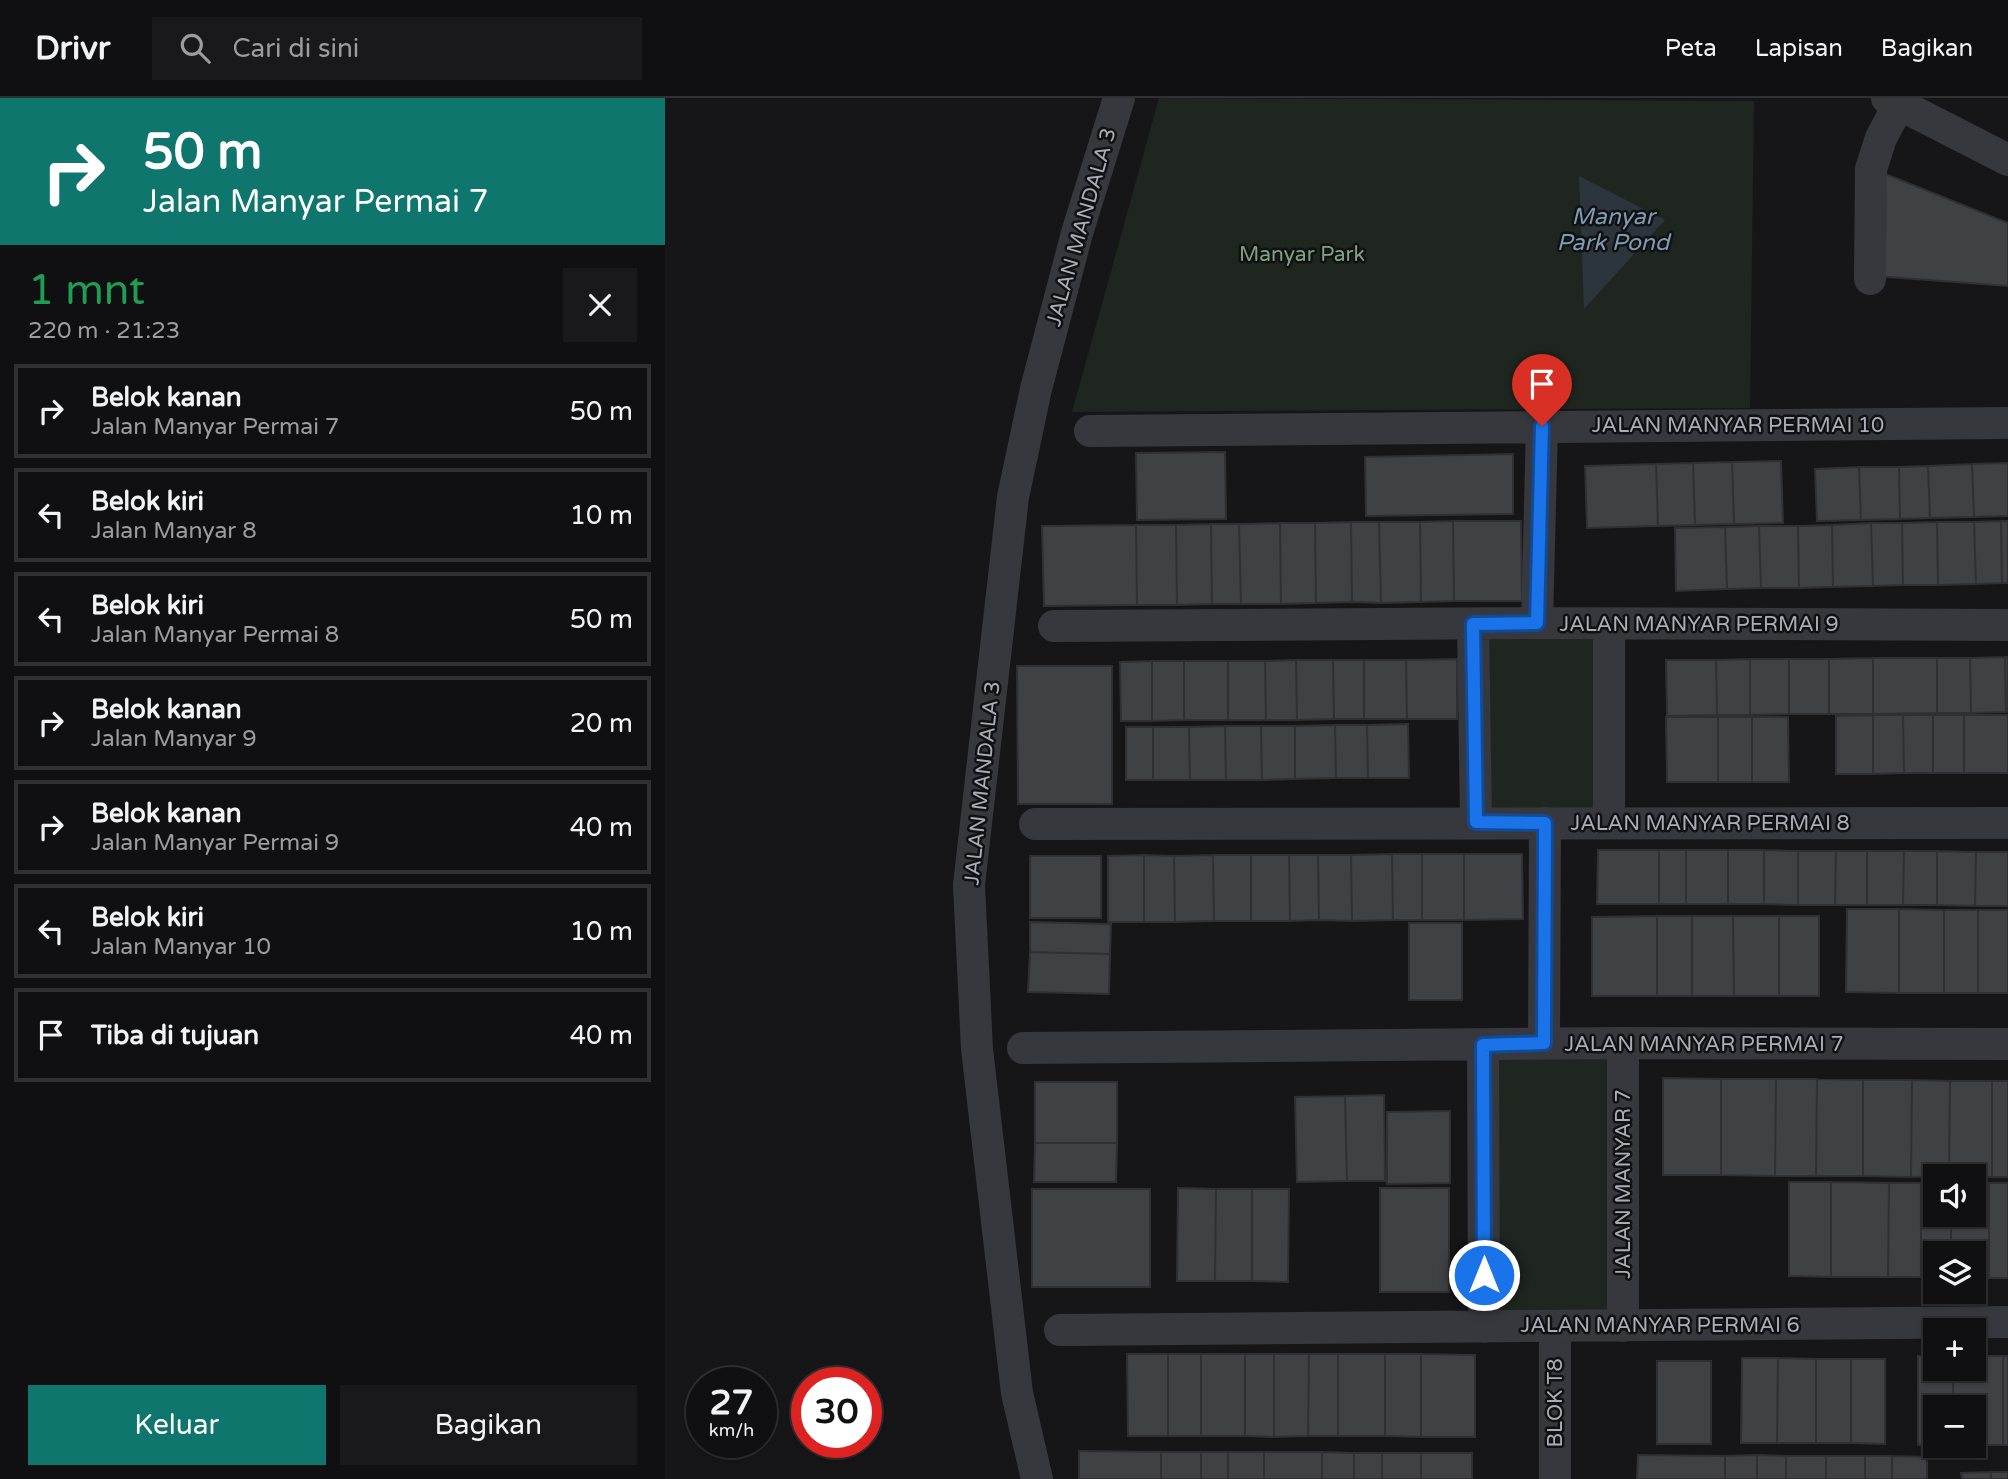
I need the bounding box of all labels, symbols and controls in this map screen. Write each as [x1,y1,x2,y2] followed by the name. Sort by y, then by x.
[152,17,642,80] search box
[35,29,110,68] text: Drivr
[176,29,214,67] icon: search
[232,33,359,64] text: Cari di sini
[1665,34,1717,63] text: Peta
[1755,34,1843,63] text: Lapisan
[1881,34,1973,63] text: Bagikan
[143,123,262,182] text: 50 m
[1041,125,1122,329] street label: JALAN MANDALA 3
[28,126,119,217] icon: right
[143,183,488,221] text: Jalan Manyar Permai 7
[1557,203,1672,257] water label: Manyar Park Pond
[1239,242,1365,267] park label: Manyar Park
[28,265,145,316] text: 1 mnt
[563,268,637,342] button: close
[28,317,180,345] text: 220 m · 21:23
[1512,354,1572,426] pin
[1523,365,1561,403] icon: arrive
[91,382,242,413] text: Belok kanan
[32,392,70,430] icon: right
[570,396,633,427] text: 50 m
[91,413,339,441] text: Jalan Manyar Permai 7
[1592,413,1884,438] street label: JALAN MANYAR PERMAI 10
[91,486,204,517] text: Belok kiri
[32,496,70,534] icon: left
[570,500,633,531] text: 10 m
[91,517,257,545] text: Jalan Manyar 8
[91,590,204,621] text: Belok kiri
[32,600,70,638] icon: left
[570,604,633,635] text: 50 m
[1559,612,1839,637] street label: JALAN MANYAR PERMAI 9
[91,621,339,649] text: Jalan Manyar Permai 8
[959,680,1006,886] street label: JALAN MANDALA 3
[91,694,242,725] text: Belok kanan
[32,704,70,742] icon: right
[570,708,633,739] text: 20 m
[91,725,257,753] text: Jalan Manyar 9
[91,798,242,829] text: Belok kanan
[32,808,70,846] icon: right
[1570,811,1850,836] street label: JALAN MANYAR PERMAI 8
[570,812,633,843] text: 40 m
[91,829,339,857] text: Jalan Manyar Permai 9
[91,902,204,933] text: Belok kiri
[32,912,70,950] icon: left
[570,916,633,947] text: 10 m
[91,933,271,961] text: Jalan Manyar 10
[32,1016,70,1054] icon: arrive
[91,1020,259,1051] text: Tiba di tujuan
[570,1020,633,1051] text: 40 m
[1564,1032,1844,1057] street label: JALAN MANYAR PERMAI 7
[1611,1089,1636,1279] street label: JALAN MANYAR 7
[1923,1164,1986,1458] map controls
[1923,1164,1986,1227] button: sound
[1447,1238,1521,1312] position arrow
[1923,1241,1986,1304] button: layers
[1520,1313,1800,1338] street label: JALAN MANYAR PERMAI 6
[1923,1318,1986,1381] button: +
[1543,1358,1568,1448] street label: BLOK T8
[791,1367,882,1458] speed limit sign: 30
[710,1382,753,1424] text: 27
[28,1385,326,1465] button: Keluar
[340,1385,637,1465] button: Bagikan
[1923,1395,1986,1458] button: −
[709,1419,754,1441] text: km/h

